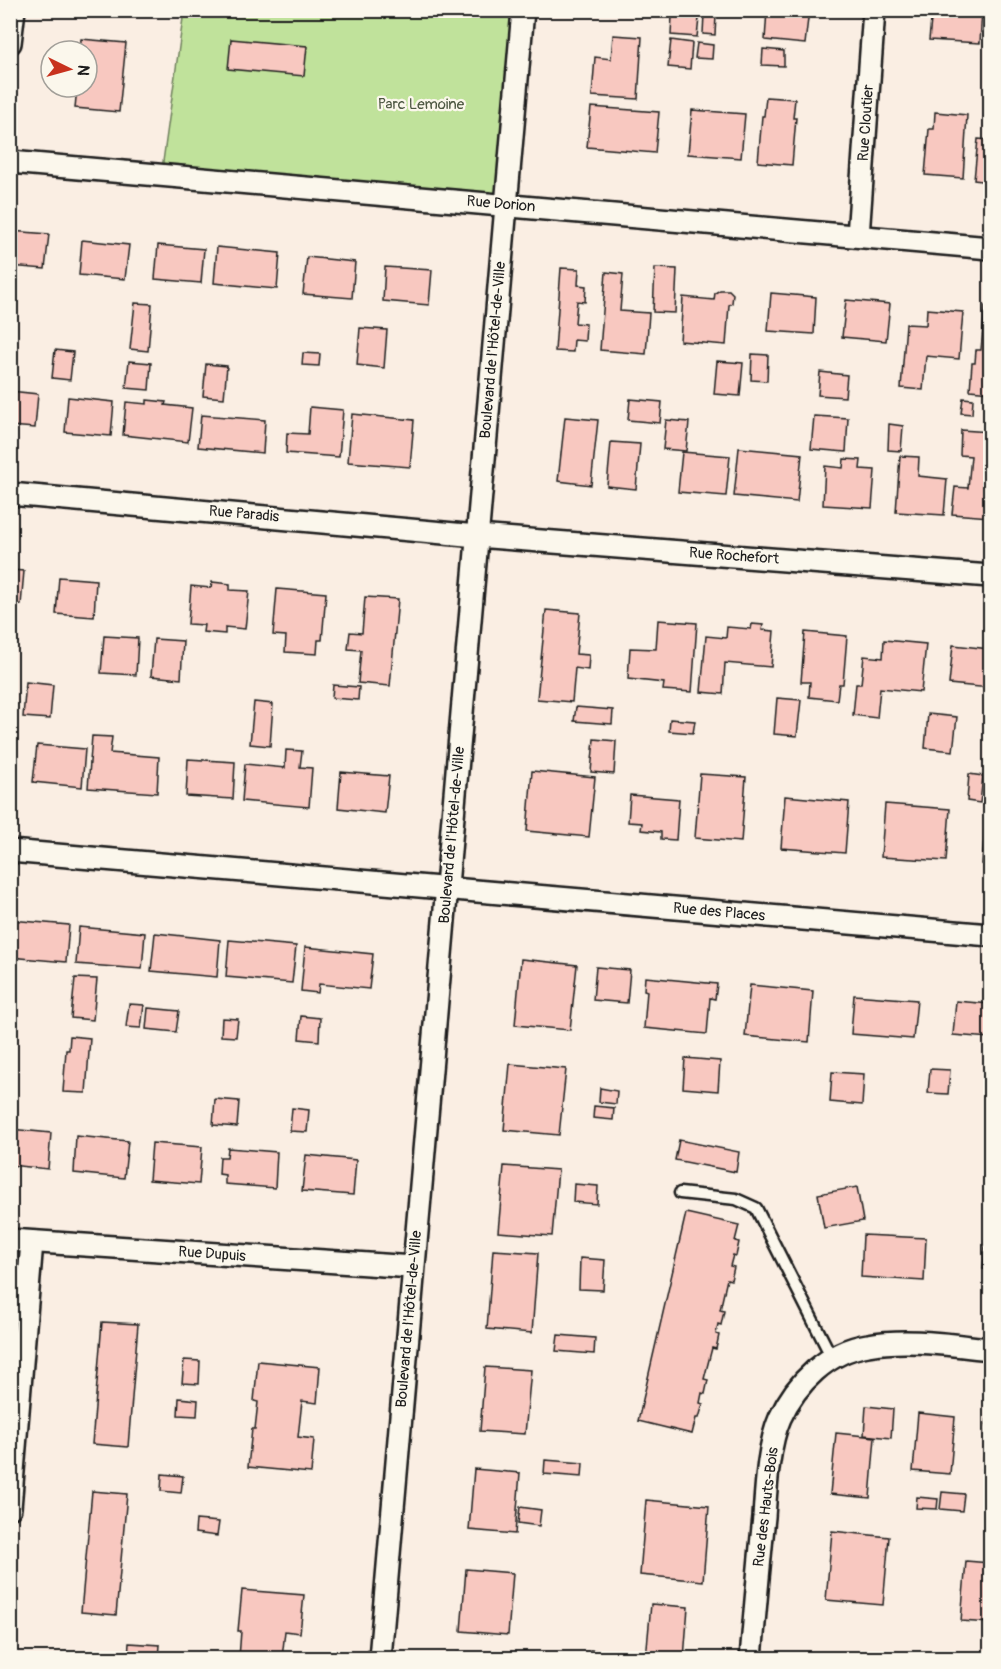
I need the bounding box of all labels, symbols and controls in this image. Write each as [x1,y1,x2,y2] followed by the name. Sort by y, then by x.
[39,39,99,99] north arrow
[72,64,93,77] text: N
[854,83,878,162] street label: Rue Cloutier
[378,95,465,114] park label: Parc Lemoine
[466,192,536,216] street label: Rue Dorion
[476,260,510,439] street label: Boulevard de l'Hôtel-de-Ville
[208,501,280,527] street label: Rue Paradis
[688,543,781,569] street label: Rue Rochefort
[435,745,469,924] street label: Boulevard de l'Hôtel-de-Ville
[672,899,766,926] street label: Rue des Places
[392,1229,426,1408] street label: Boulevard de l'Hôtel-de-Ville
[178,1242,247,1266] street label: Rue Dupuis
[749,1446,783,1568] street label: Rue des Hauts-Bois

